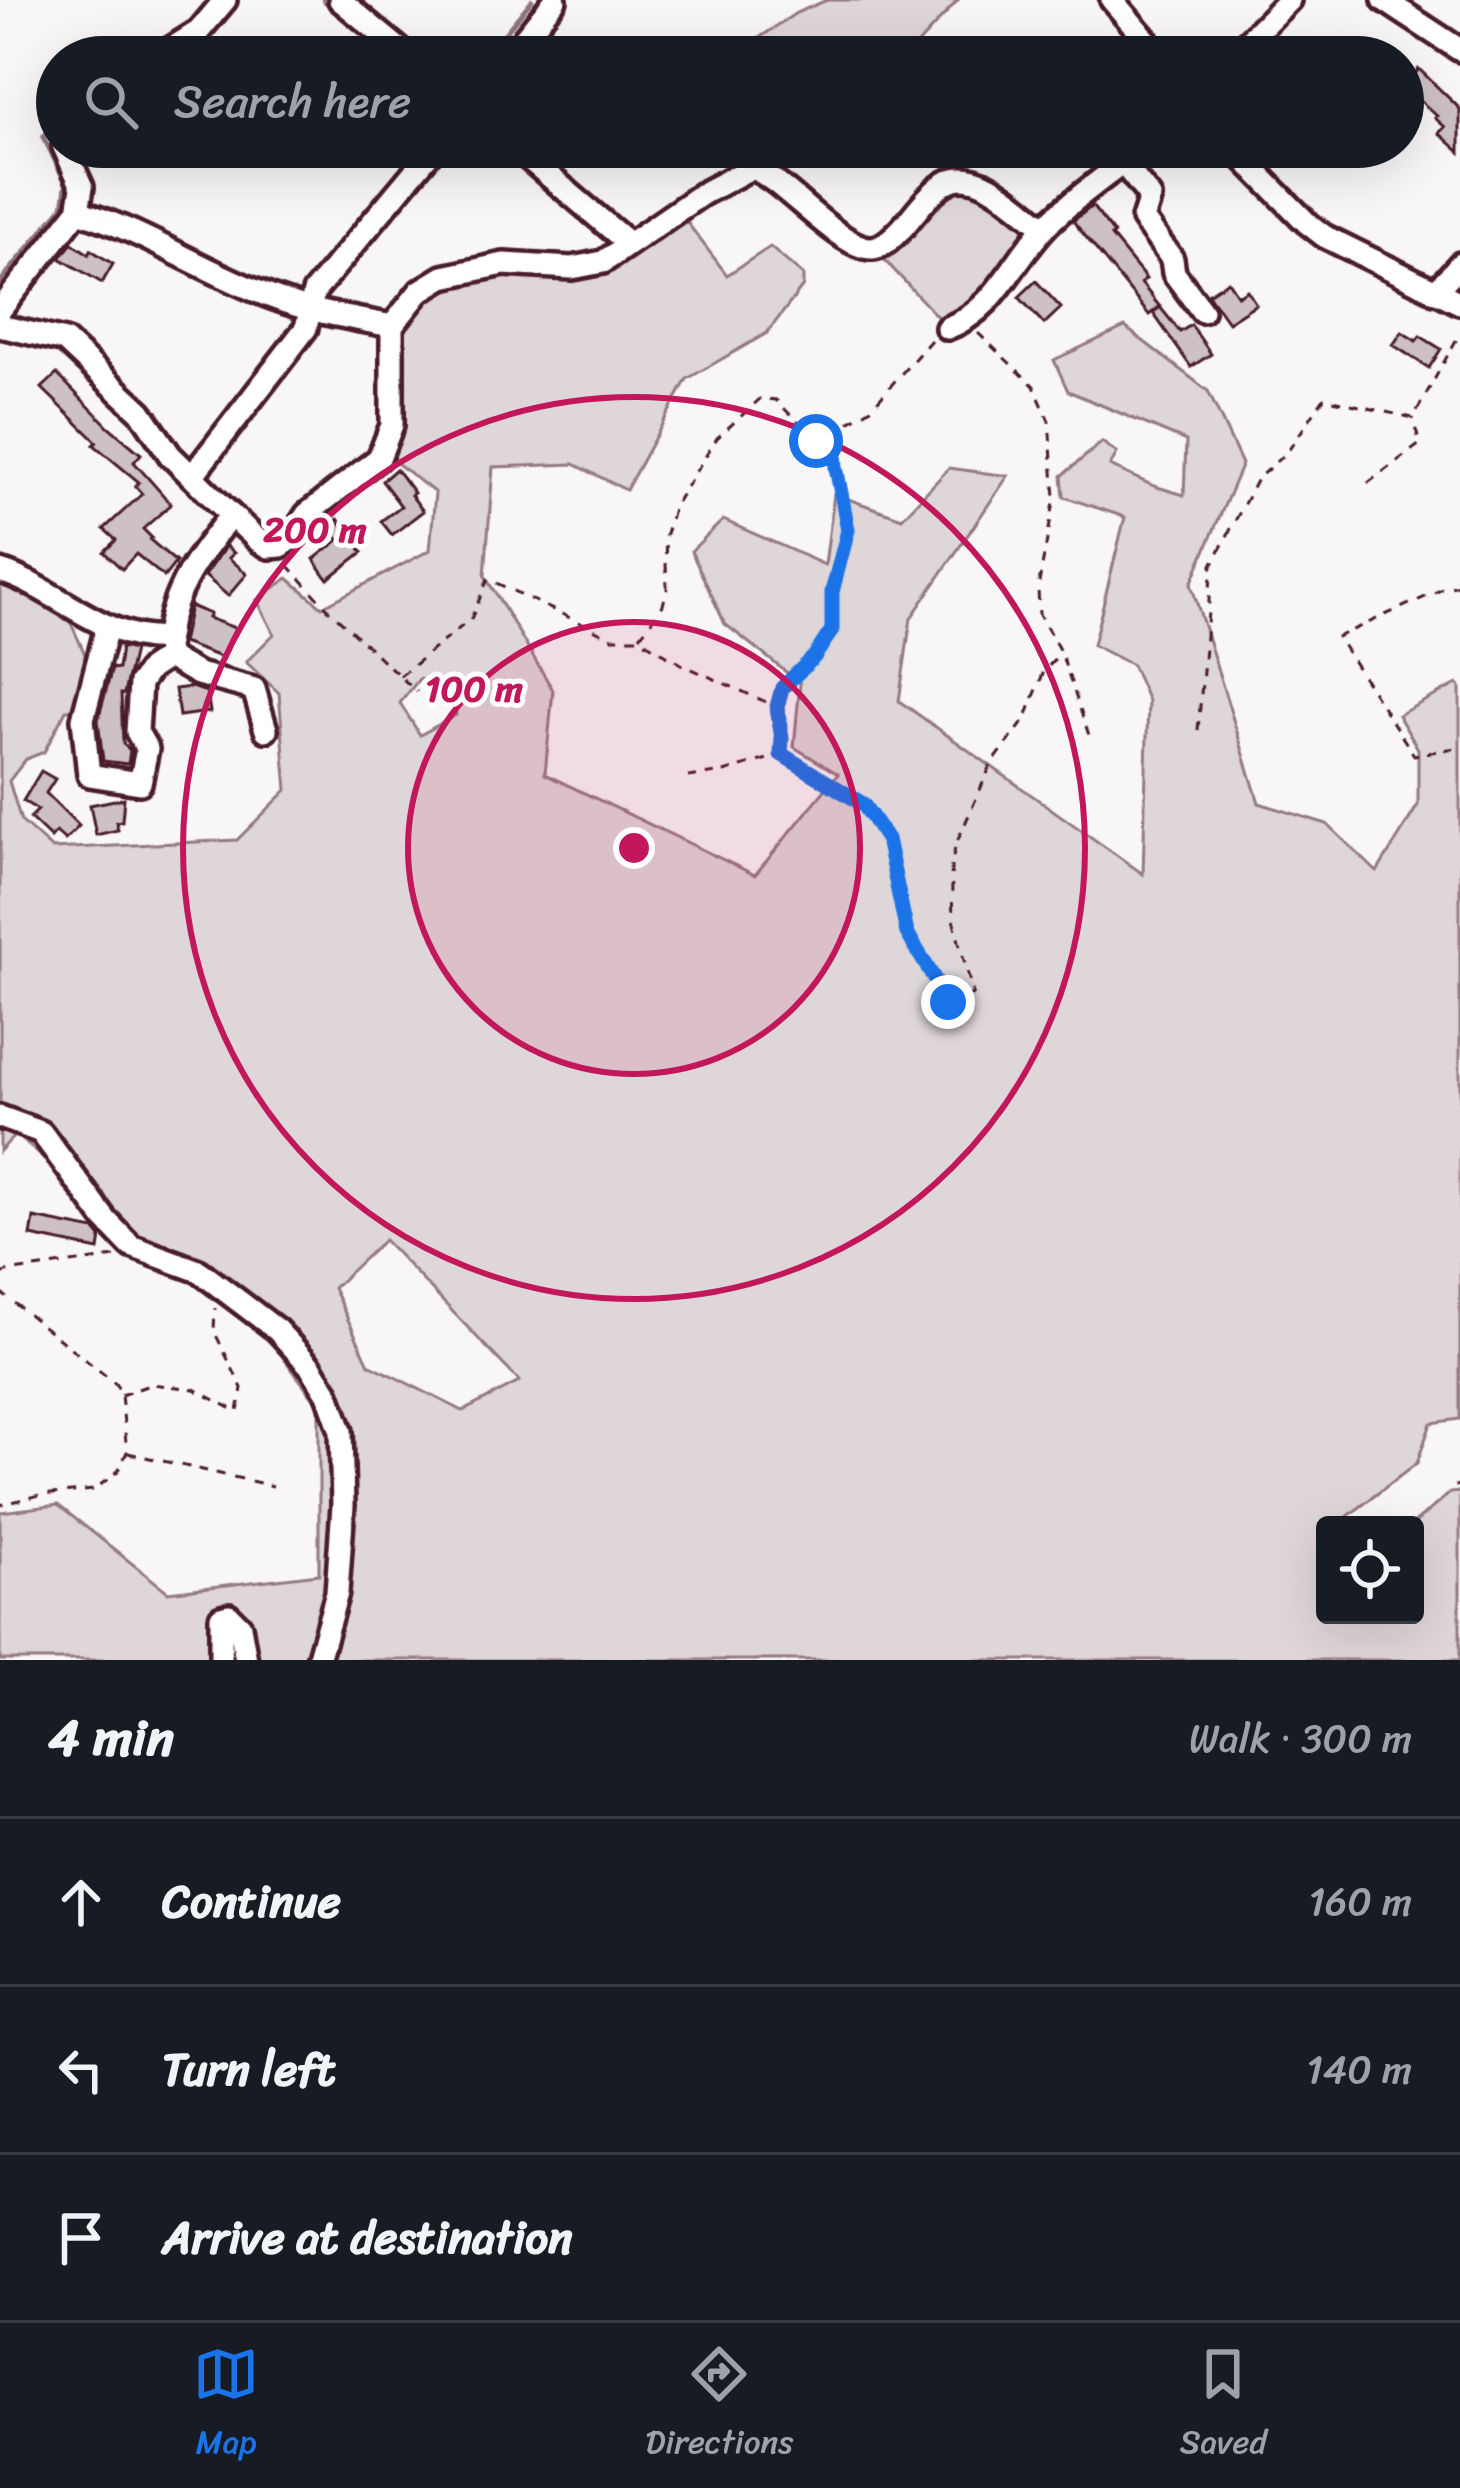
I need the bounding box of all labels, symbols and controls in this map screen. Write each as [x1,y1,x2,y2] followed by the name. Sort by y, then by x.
[36,36,1424,168] search box
[174,62,411,142] text: Search here
[78,69,144,135] icon: search
[789,414,843,468] route start
[263,498,367,562] text: 200 m
[425,657,523,721] text: 100 m
[613,827,655,869] centre of rings
[921,975,975,1029] route end
[1316,1516,1424,1624] map controls
[1316,1516,1424,1624] button: locate
[48,1693,174,1783] text: 4 min
[1189,1704,1412,1773] text: Walk · 300 m
[162,1862,341,1942] text: Continue
[1308,1867,1412,1936] text: 160 m
[48,1869,114,1935] icon: ahead
[162,2030,335,2110] text: Turn left
[1306,2035,1412,2104] text: 140 m
[48,2037,114,2103] icon: left
[162,2198,572,2278] text: Arrive at destination
[48,2205,114,2271] icon: arrive
[193,2341,259,2471] tab: Map
[646,2341,793,2471] tab: Directions
[1180,2341,1267,2471] tab: Saved

